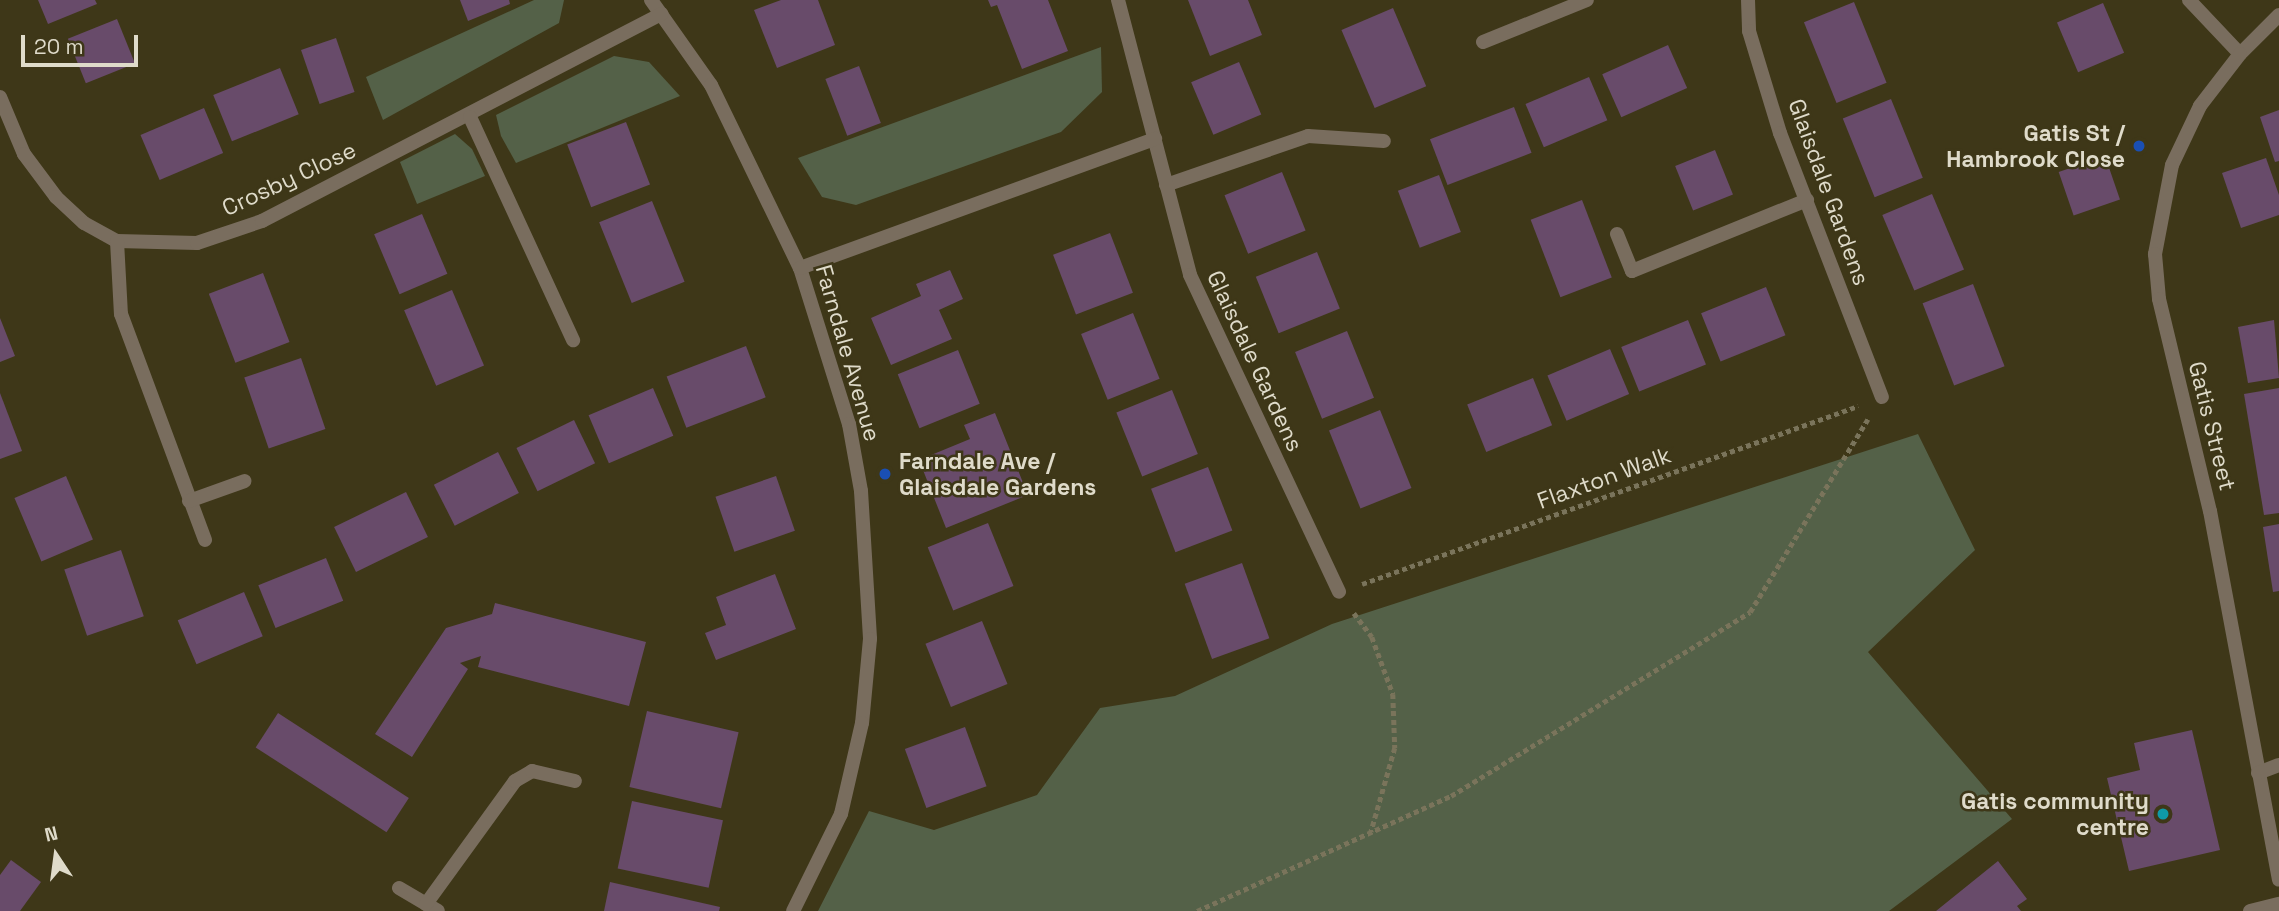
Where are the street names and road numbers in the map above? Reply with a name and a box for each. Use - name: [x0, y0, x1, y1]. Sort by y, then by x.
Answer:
- street label: Glaisdale Gardens: [1782, 95, 1876, 289]
- street label: Crosby Close: [218, 136, 360, 222]
- street label: Farndale Avenue: [810, 261, 886, 445]
- street label: Glaisdale Gardens: [1201, 266, 1309, 456]
- street label: Gatis Street: [2183, 359, 2241, 493]
- street label: Flaxton Walk: [1533, 441, 1675, 515]

